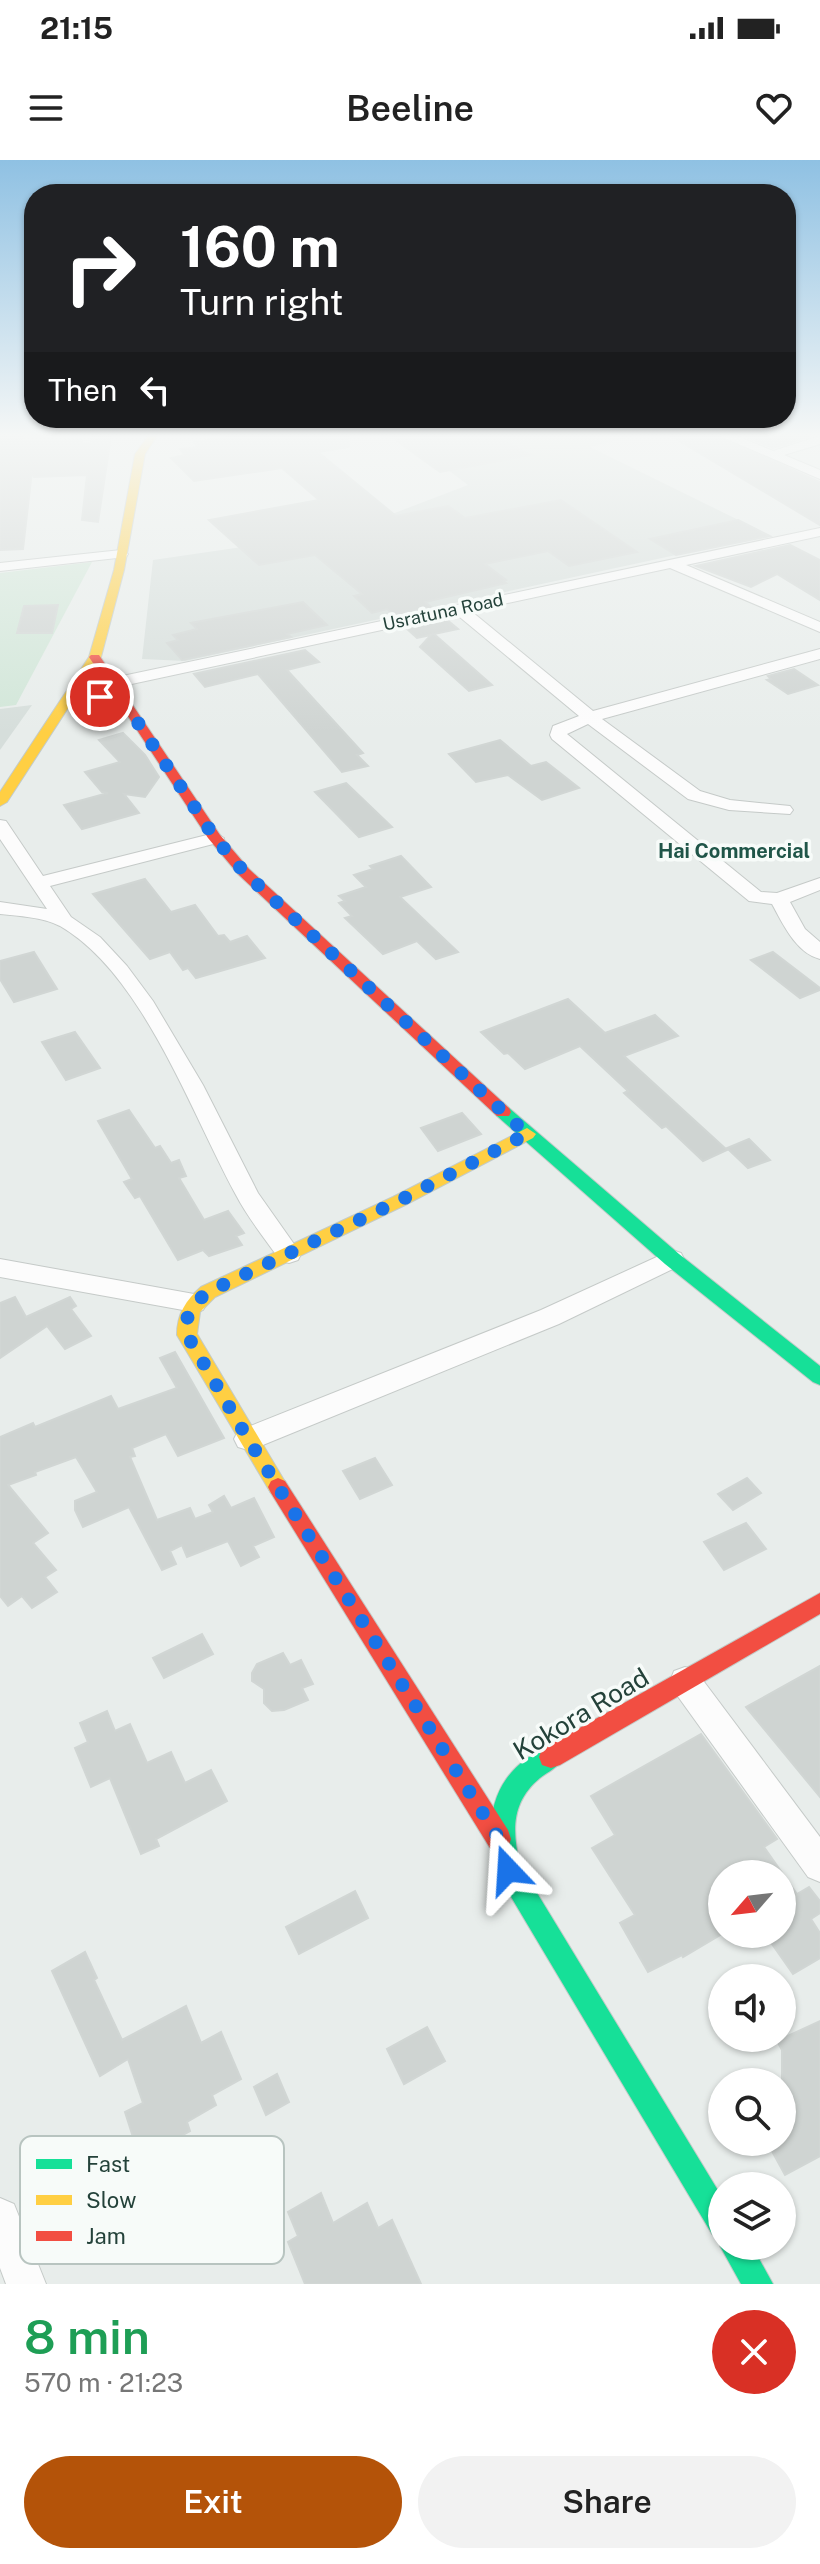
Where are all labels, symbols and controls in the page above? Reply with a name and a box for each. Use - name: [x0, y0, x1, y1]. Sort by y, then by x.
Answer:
- text: 21:15: [40, 10, 113, 46]
- icon: menu: [24, 86, 68, 130]
- icon: heart: [752, 86, 796, 130]
- text: Beeline: [346, 87, 474, 129]
- text: 160 m: [180, 214, 340, 280]
- icon: right: [48, 216, 152, 320]
- text: Turn right: [180, 281, 343, 323]
- icon: left: [133, 368, 177, 412]
- text: Then: [48, 372, 117, 408]
- street label: Usratuna Road: [381, 588, 505, 635]
- pin: [66, 663, 134, 731]
- icon: arrive: [78, 675, 122, 719]
- district label: Hai Commercial: [658, 839, 810, 863]
- street label: Kokora Road: [507, 1661, 654, 1766]
- position arrow: [466, 1828, 550, 1912]
- north arrow: [708, 1860, 796, 1948]
- map controls: [708, 1860, 796, 2260]
- button: sound: [708, 1964, 796, 2052]
- button: search: [708, 2068, 796, 2156]
- legend: [20, 2136, 284, 2264]
- text: Fast: [86, 2151, 130, 2177]
- button: layers: [708, 2172, 796, 2260]
- text: Slow: [86, 2187, 136, 2213]
- text: Jam: [86, 2223, 126, 2249]
- text: 8 min: [24, 2308, 150, 2365]
- button: close: [712, 2310, 796, 2394]
- text: 570 m · 21:23: [24, 2367, 183, 2398]
- button: Exit: [24, 2456, 402, 2548]
- button: Share: [418, 2456, 796, 2548]

